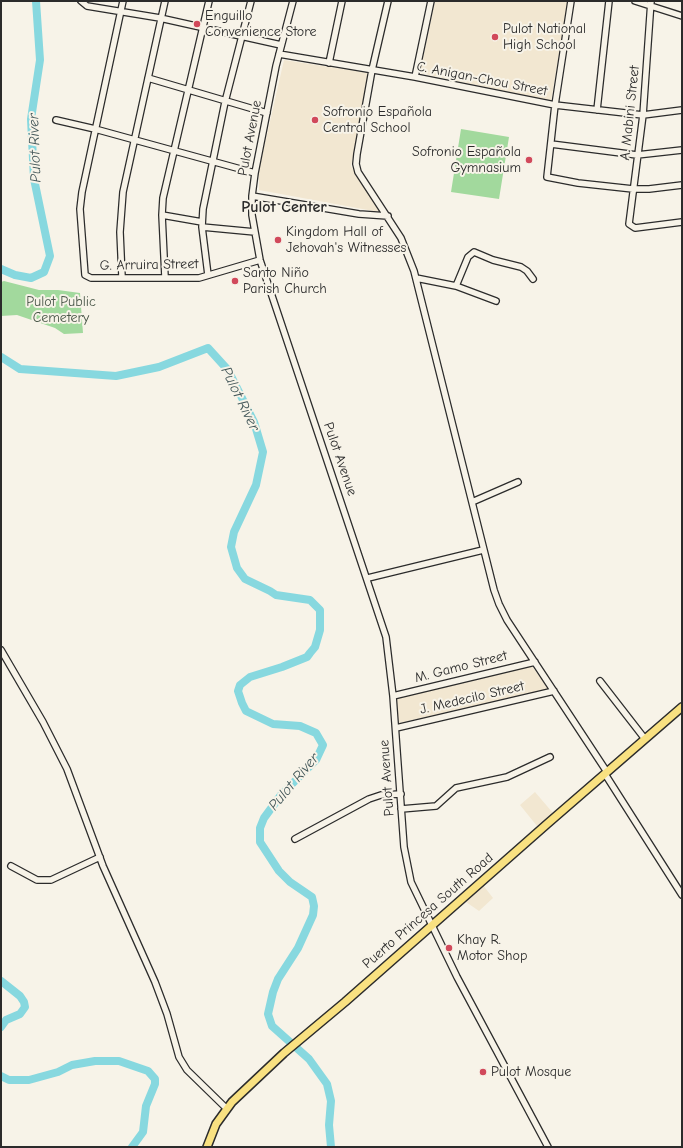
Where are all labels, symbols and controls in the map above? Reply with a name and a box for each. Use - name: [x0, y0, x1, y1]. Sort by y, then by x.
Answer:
- place label: Enguillo Convenience Store: [205, 8, 316, 40]
- marker: Enguillo Convenience Store: [192, 19, 202, 29]
- place label: Pulot National High School: [503, 21, 586, 54]
- marker: Pulot National High School: [490, 32, 500, 42]
- street label: C. Anigan-Chou Street: [415, 58, 549, 100]
- street label: A. Mabini Street: [617, 65, 643, 161]
- street label: Pulot Avenue: [234, 99, 266, 177]
- place label: Sofronio Española Central School: [323, 104, 432, 136]
- water label: Pulot River: [25, 113, 45, 183]
- marker: Sofronio Española Central School: [310, 115, 320, 125]
- place label: Sofronio Española Gymnasium: [412, 144, 521, 176]
- marker: Sofronio Española Gymnasium: [524, 155, 534, 165]
- district label: Pulot Center: [241, 197, 327, 217]
- place label: Kingdom Hall of Jehovah's Witnesses: [286, 224, 406, 256]
- marker: Kingdom Hall of Jehovah's Witnesses: [273, 235, 283, 245]
- street label: G. Arruira Street: [100, 256, 198, 274]
- place label: Santo Niño Parish Church: [243, 265, 327, 298]
- marker: Santo Niño Parish Church: [230, 276, 240, 286]
- park label: Pulot Public Cemetery: [26, 294, 96, 326]
- water label: Pulot River: [217, 364, 263, 434]
- street label: Pulot Avenue: [320, 420, 360, 498]
- street label: M. Gamo Street: [413, 647, 509, 687]
- street label: J. Medecilo Street: [418, 678, 526, 718]
- street label: Pulot Avenue: [376, 739, 398, 817]
- water label: Pulot River: [265, 750, 323, 814]
- street label: Puerto Princesa South Road: [359, 850, 497, 972]
- place label: Khay R. Motor Shop: [457, 932, 527, 964]
- marker: Khay R. Motor Shop: [444, 943, 454, 953]
- place label: Pulot Mosque: [491, 1064, 571, 1080]
- marker: Pulot Mosque: [478, 1067, 488, 1077]

